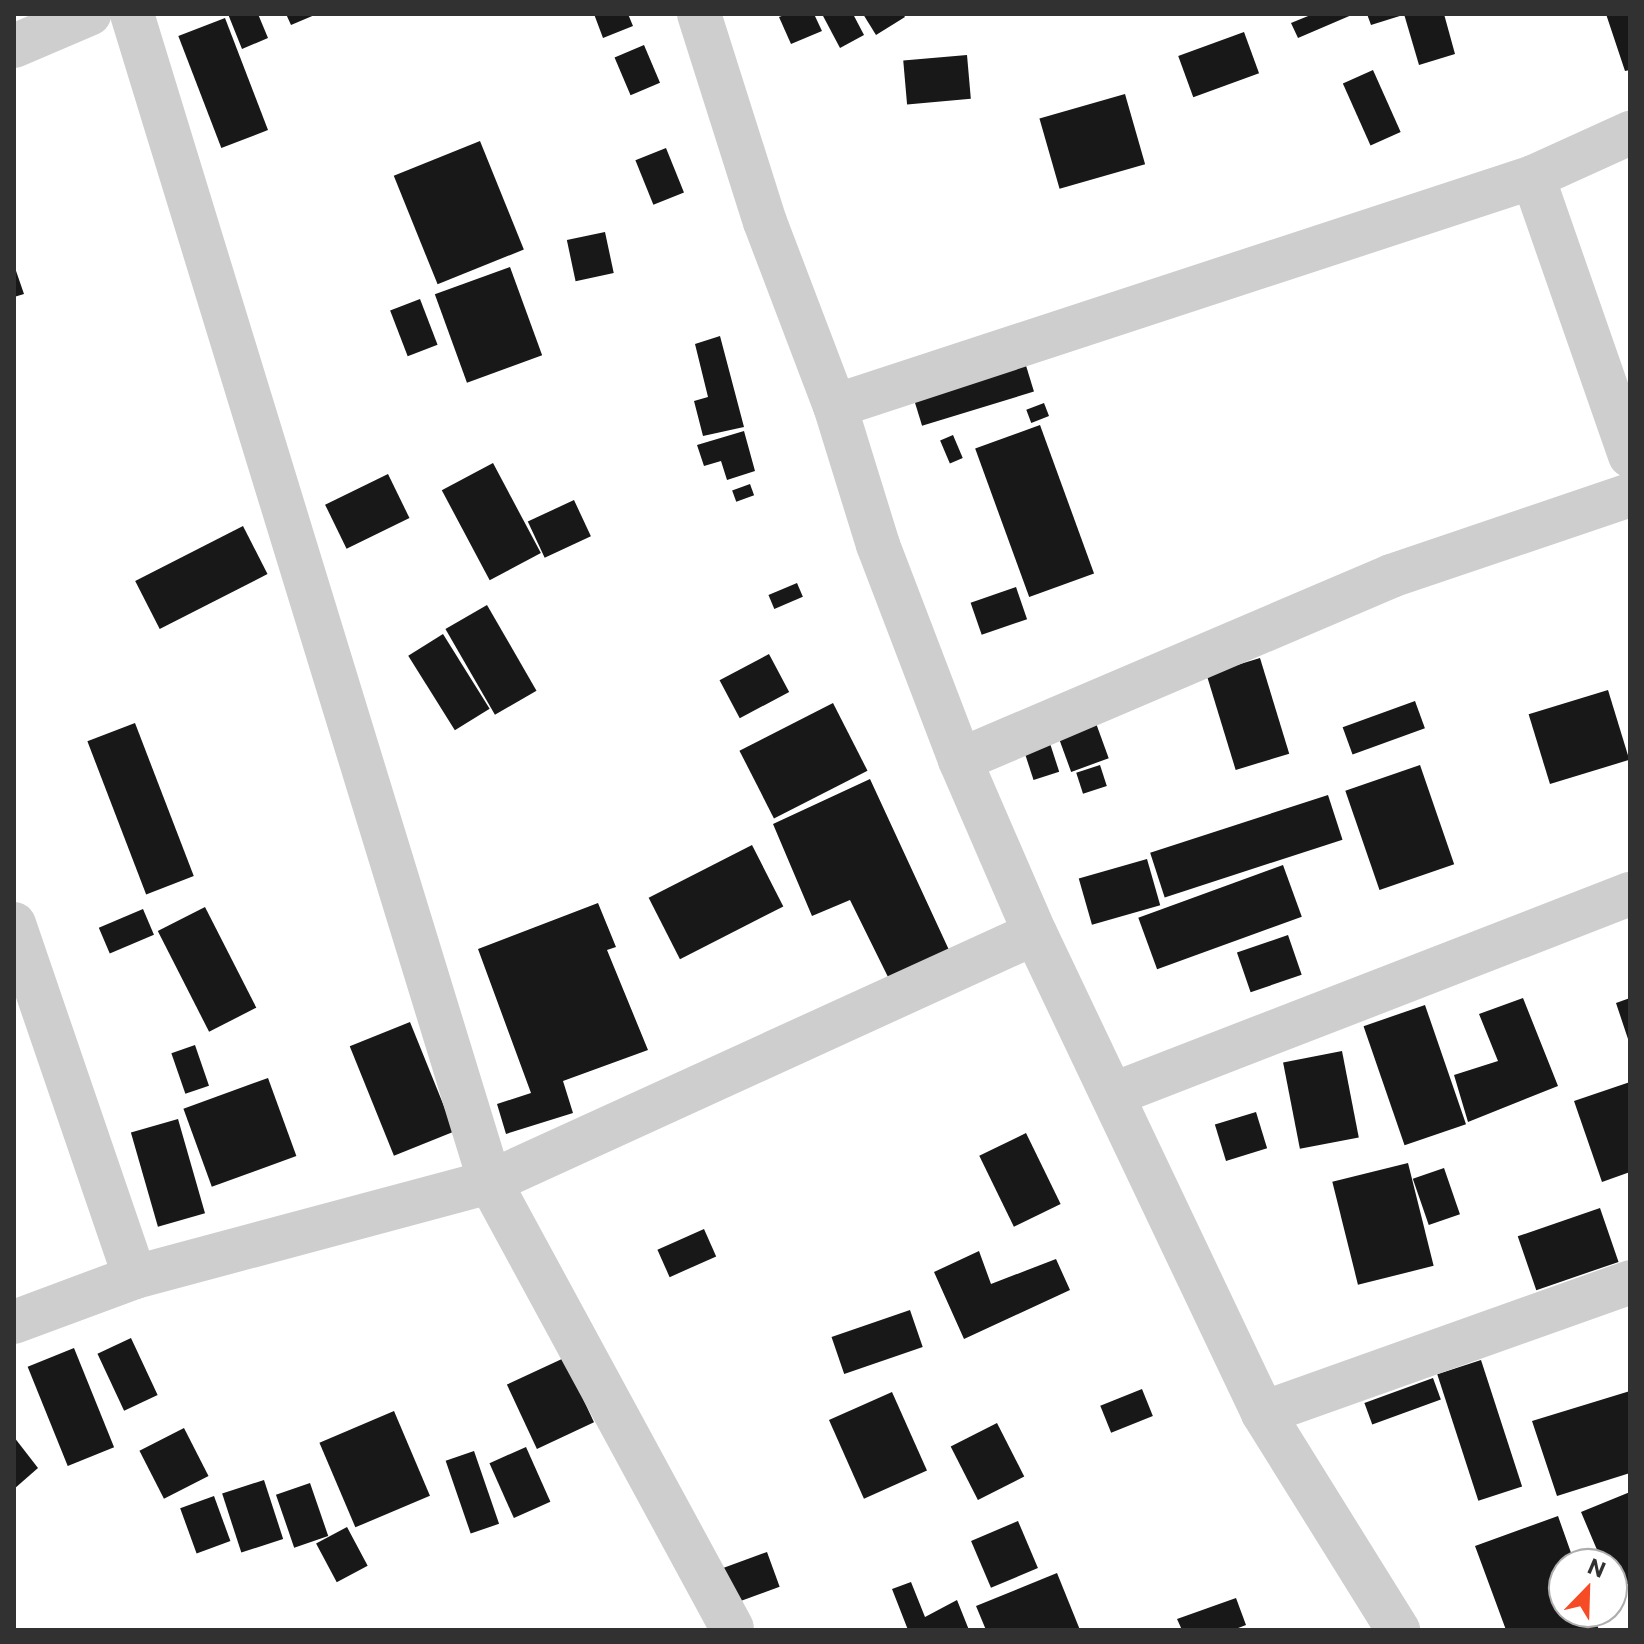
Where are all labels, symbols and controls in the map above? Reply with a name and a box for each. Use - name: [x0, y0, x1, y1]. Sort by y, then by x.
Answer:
- north arrow: [1548, 1548, 1628, 1628]
- text: N: [1584, 1552, 1610, 1583]

